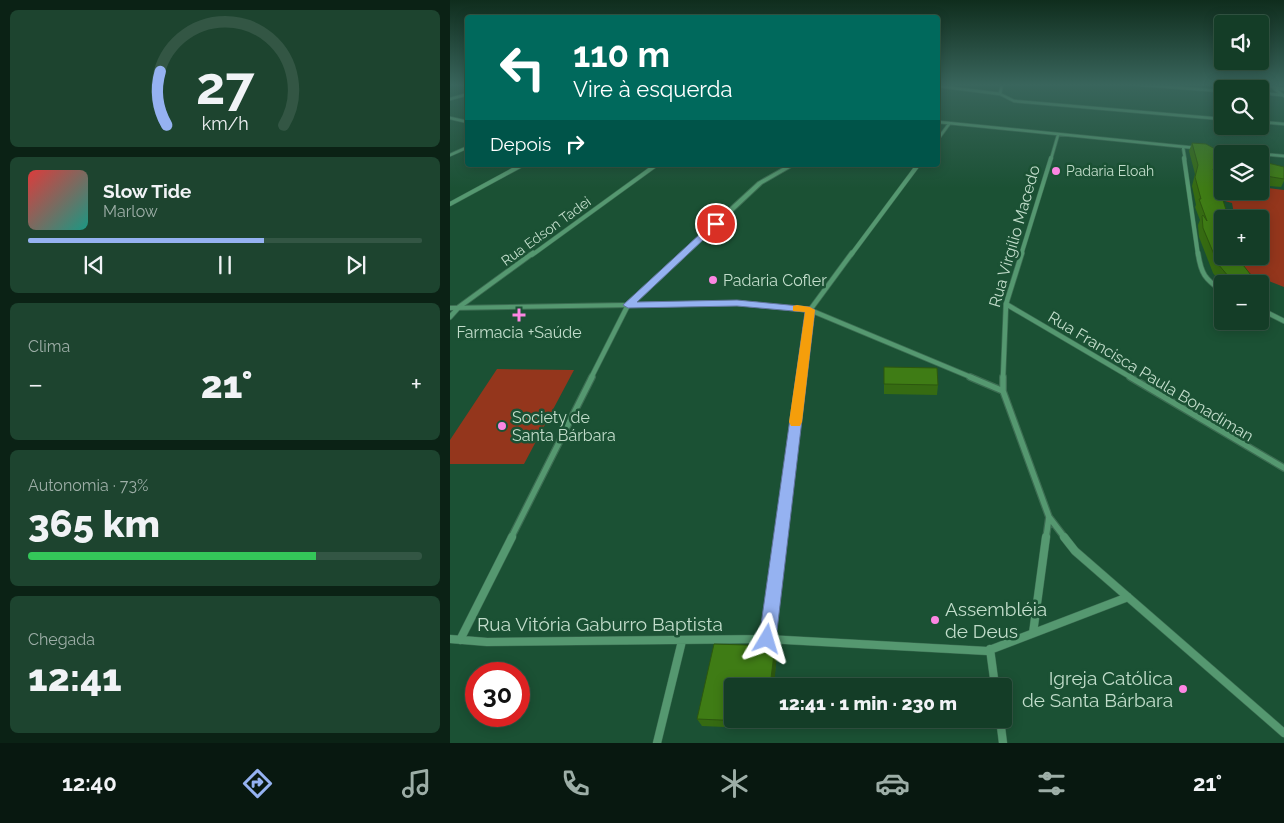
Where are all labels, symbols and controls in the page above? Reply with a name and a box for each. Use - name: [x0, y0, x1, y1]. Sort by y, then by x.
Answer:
- map controls: [1214, 15, 1269, 330]
- button: sound: [1214, 15, 1269, 70]
- text: 110 m: [573, 34, 670, 75]
- icon: left: [490, 35, 555, 100]
- text: 27: [196, 55, 255, 116]
- text: Vire à esquerda: [573, 76, 732, 102]
- button: search: [1214, 80, 1269, 135]
- text: km/h: [201, 113, 249, 134]
- icon: right: [561, 130, 589, 158]
- text: Depois: [490, 133, 551, 155]
- button: layers: [1214, 145, 1269, 200]
- street label: Rua Virgílio Macedo: [985, 163, 1044, 309]
- place label: Padaria Eloah: [1066, 163, 1154, 179]
- marker: Padaria Eloah: [1050, 165, 1062, 177]
- text: Slow Tide: [103, 180, 192, 202]
- street label: Rua Edson Tadei: [498, 193, 594, 269]
- text: Marlow: [103, 202, 158, 221]
- pin: [695, 203, 737, 245]
- icon: arrive: [702, 210, 730, 238]
- button: +: [1214, 210, 1269, 265]
- icon: previous: [80, 251, 108, 279]
- icon: pause: [211, 251, 239, 279]
- icon: next: [342, 251, 370, 279]
- place label: Padaria Cofler: [723, 271, 827, 290]
- marker: Padaria Cofler: [707, 274, 719, 286]
- button: −: [1214, 275, 1269, 330]
- street label: Rua Francisca Paula Bonadiman: [1045, 307, 1257, 445]
- marker: Farmacia +Saúde: [513, 309, 525, 321]
- place label: Farmacia +Saúde: [456, 323, 582, 342]
- text: Clima: [28, 337, 70, 356]
- text: 21°: [201, 362, 253, 407]
- text: −: [28, 368, 43, 401]
- text: +: [410, 368, 422, 401]
- place label: Society de Santa Bárbara: [512, 408, 616, 445]
- marker: Society de Santa Bárbara: [496, 420, 508, 432]
- text: Autonomia · 73%: [28, 476, 148, 495]
- text: 365 km: [28, 501, 160, 546]
- place label: Assembléia de Deus: [945, 598, 1047, 642]
- position arrow: [740, 612, 792, 664]
- street label: Rua Vitória Gaburro Baptista: [477, 613, 723, 635]
- marker: Assembléia de Deus: [929, 614, 941, 626]
- text: Chegada: [28, 630, 95, 649]
- text: 12:41: [28, 655, 122, 700]
- speed limit sign: 30: [465, 662, 530, 727]
- place label: Igreja Católica de Santa Bárbara: [1022, 667, 1173, 711]
- marker: Igreja Católica de Santa Bárbara: [1177, 683, 1189, 695]
- text: 12:41 · 1 min · 230 m: [779, 692, 957, 714]
- icon: directions: [240, 766, 275, 801]
- icon: music: [399, 766, 434, 801]
- icon: phone: [558, 766, 593, 801]
- icon: climate: [717, 766, 752, 801]
- icon: car: [875, 766, 910, 801]
- icon: filters: [1034, 766, 1069, 801]
- text: 12:40: [62, 770, 117, 796]
- text: 21°: [1193, 770, 1222, 796]

